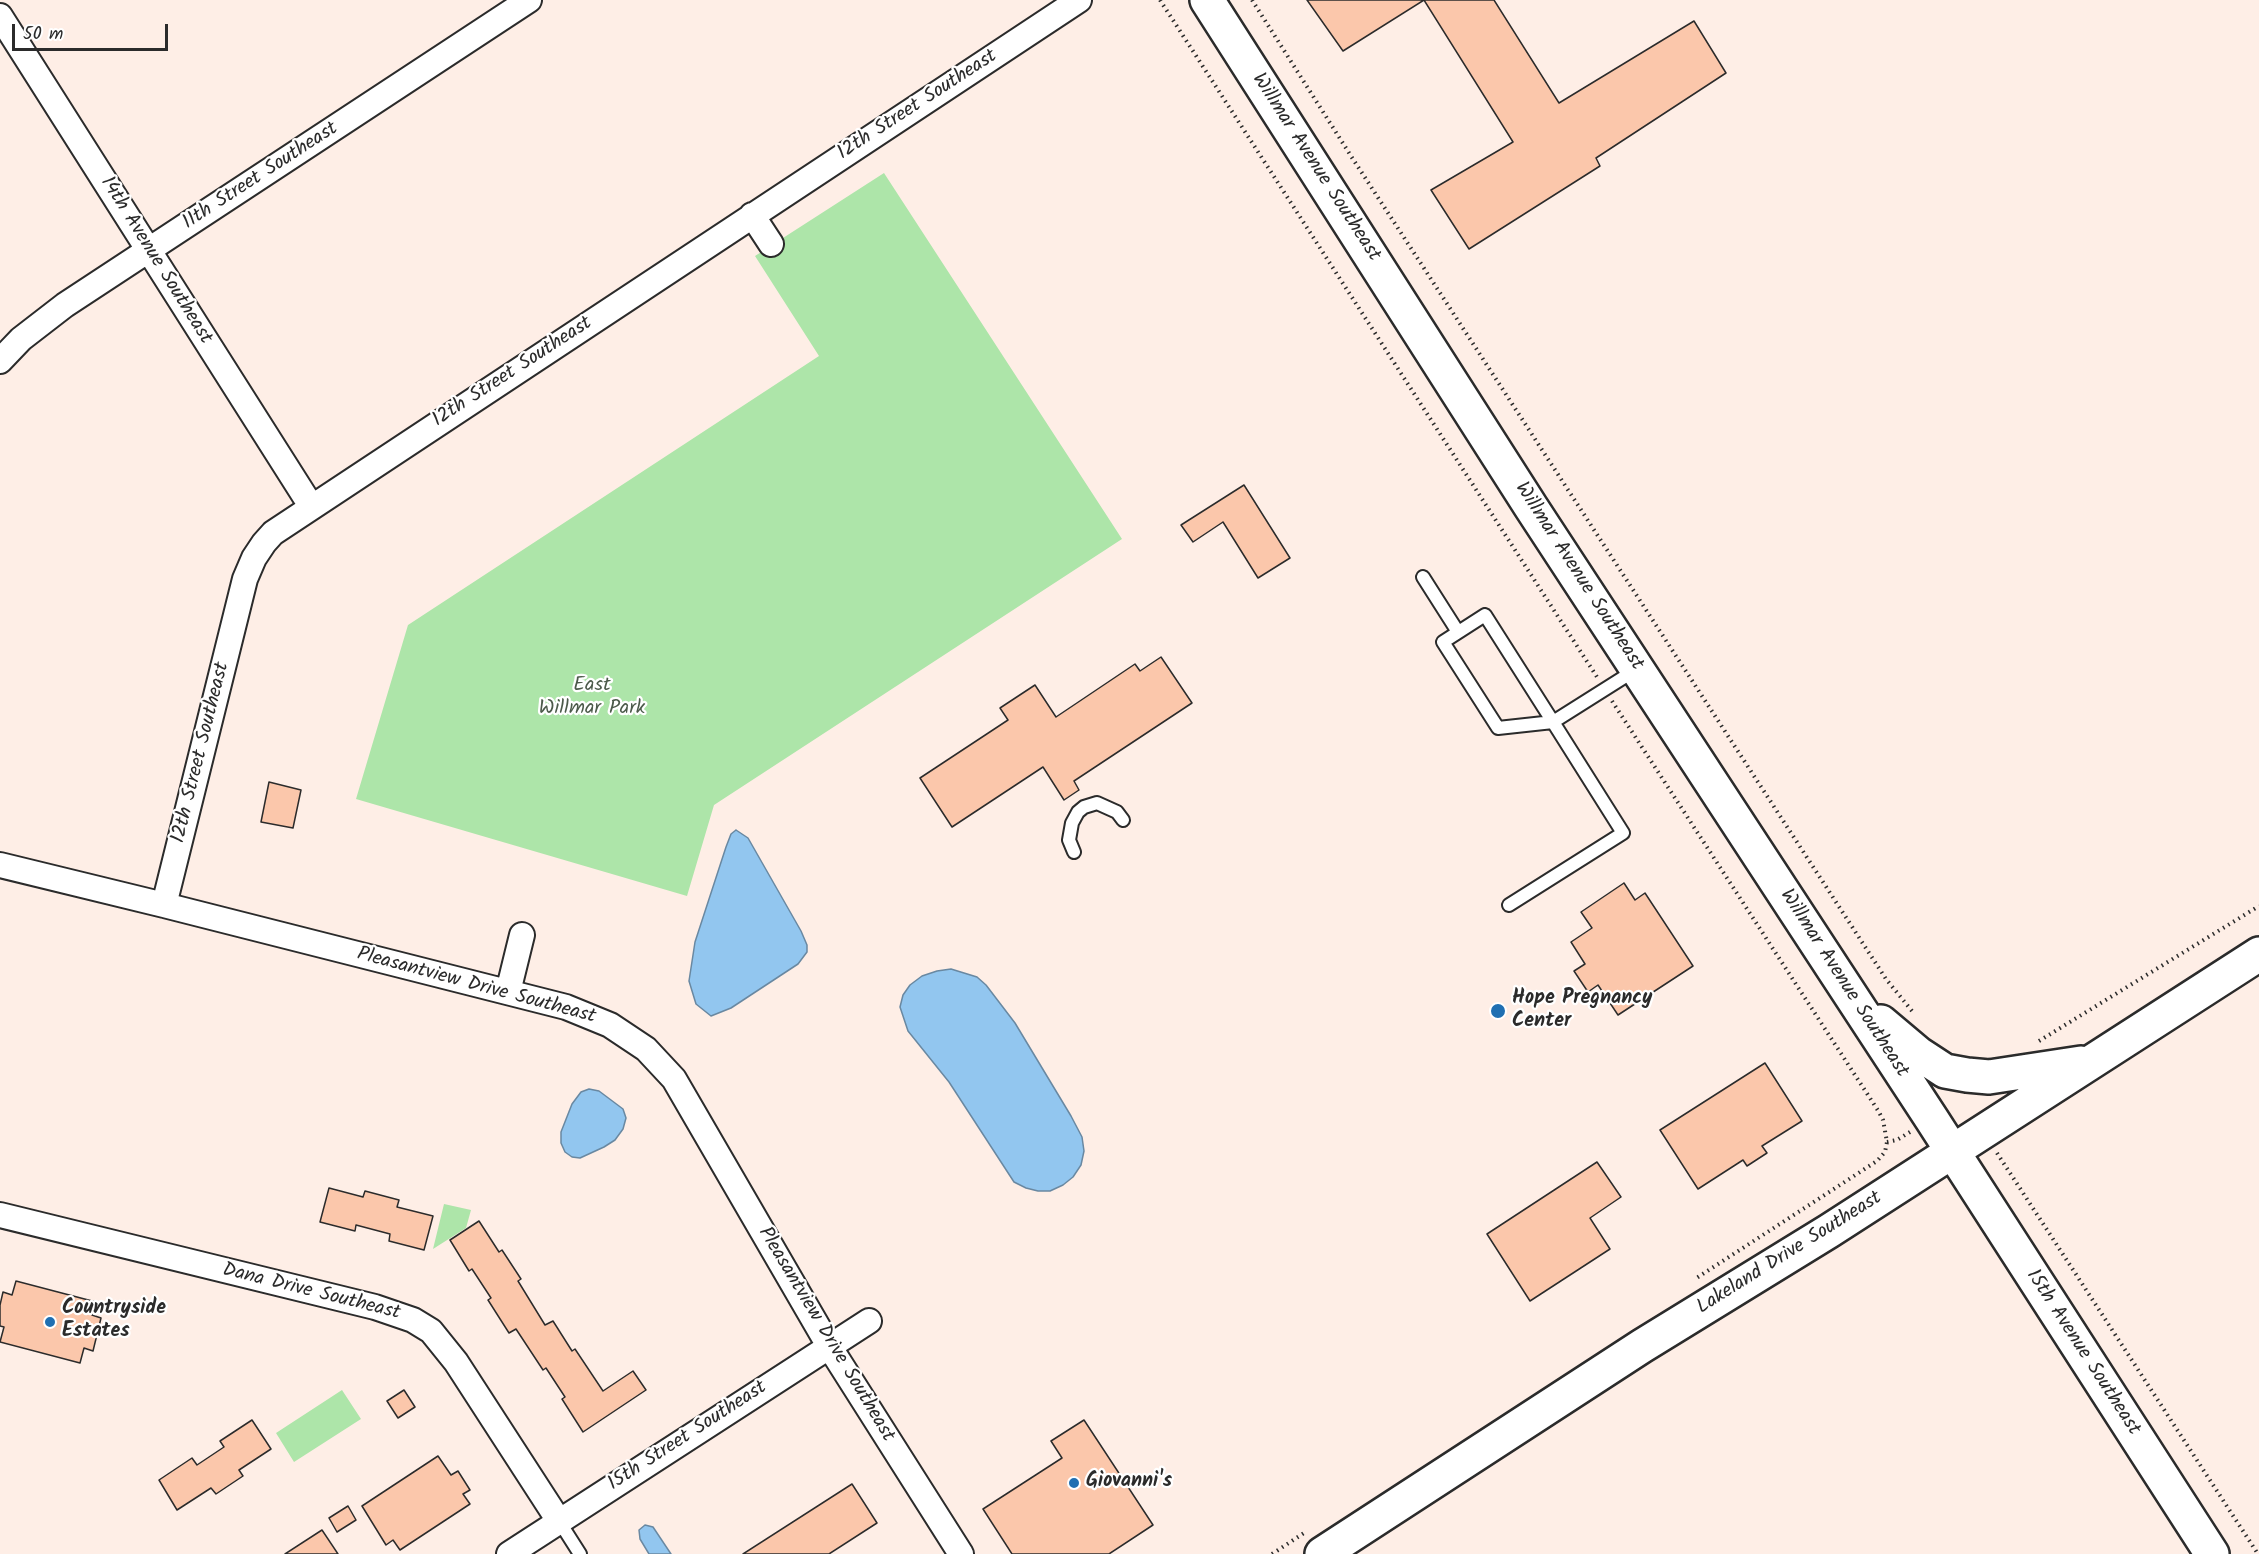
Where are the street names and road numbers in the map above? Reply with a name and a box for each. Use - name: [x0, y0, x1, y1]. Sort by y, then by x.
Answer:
- street label: 12th Street Southeast: [834, 45, 1002, 167]
- street label: Willmar Avenue Southeast: [1245, 69, 1385, 267]
- street label: 11th Street Southeast: [179, 118, 343, 236]
- street label: 14th Avenue Southeast: [94, 173, 216, 349]
- street label: 12th Street Southeast: [429, 312, 597, 434]
- street label: Willmar Avenue Southeast: [1508, 478, 1648, 676]
- street label: 12th Street Southeast: [168, 660, 236, 846]
- street label: Willmar Avenue Southeast: [1773, 885, 1913, 1083]
- street label: Pleasantview Drive Southeast: [354, 944, 598, 1030]
- street label: Lakeland Drive Southeast: [1693, 1187, 1887, 1321]
- street label: Pleasantview Drive Southeast: [751, 1223, 899, 1447]
- street label: Dana Drive Southeast: [220, 1259, 402, 1327]
- street label: 15th Avenue Southeast: [2019, 1266, 2145, 1440]
- street label: 15th Street Southeast: [604, 1377, 772, 1497]

